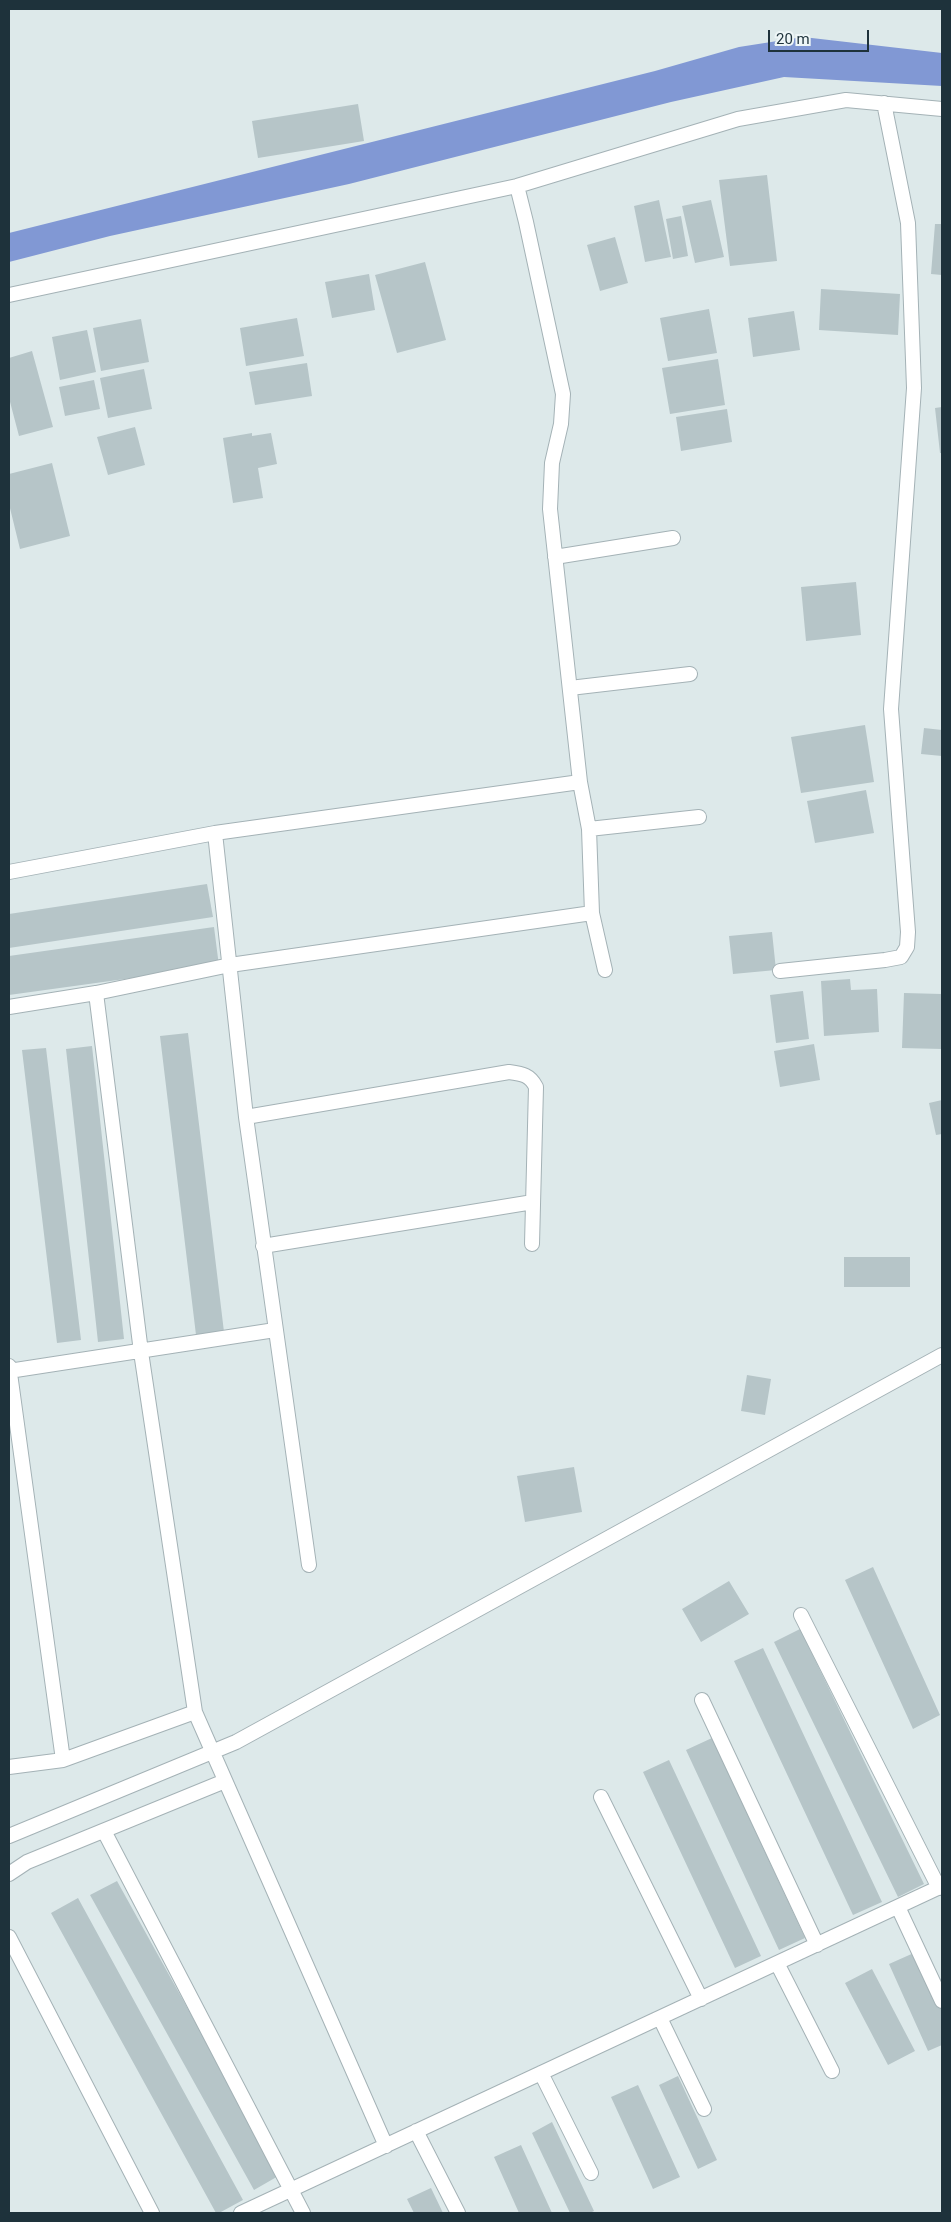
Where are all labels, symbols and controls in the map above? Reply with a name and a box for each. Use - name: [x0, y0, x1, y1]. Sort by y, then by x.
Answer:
- scale bar: [771, 20, 872, 52]
- text: 20 m: [776, 30, 810, 48]

